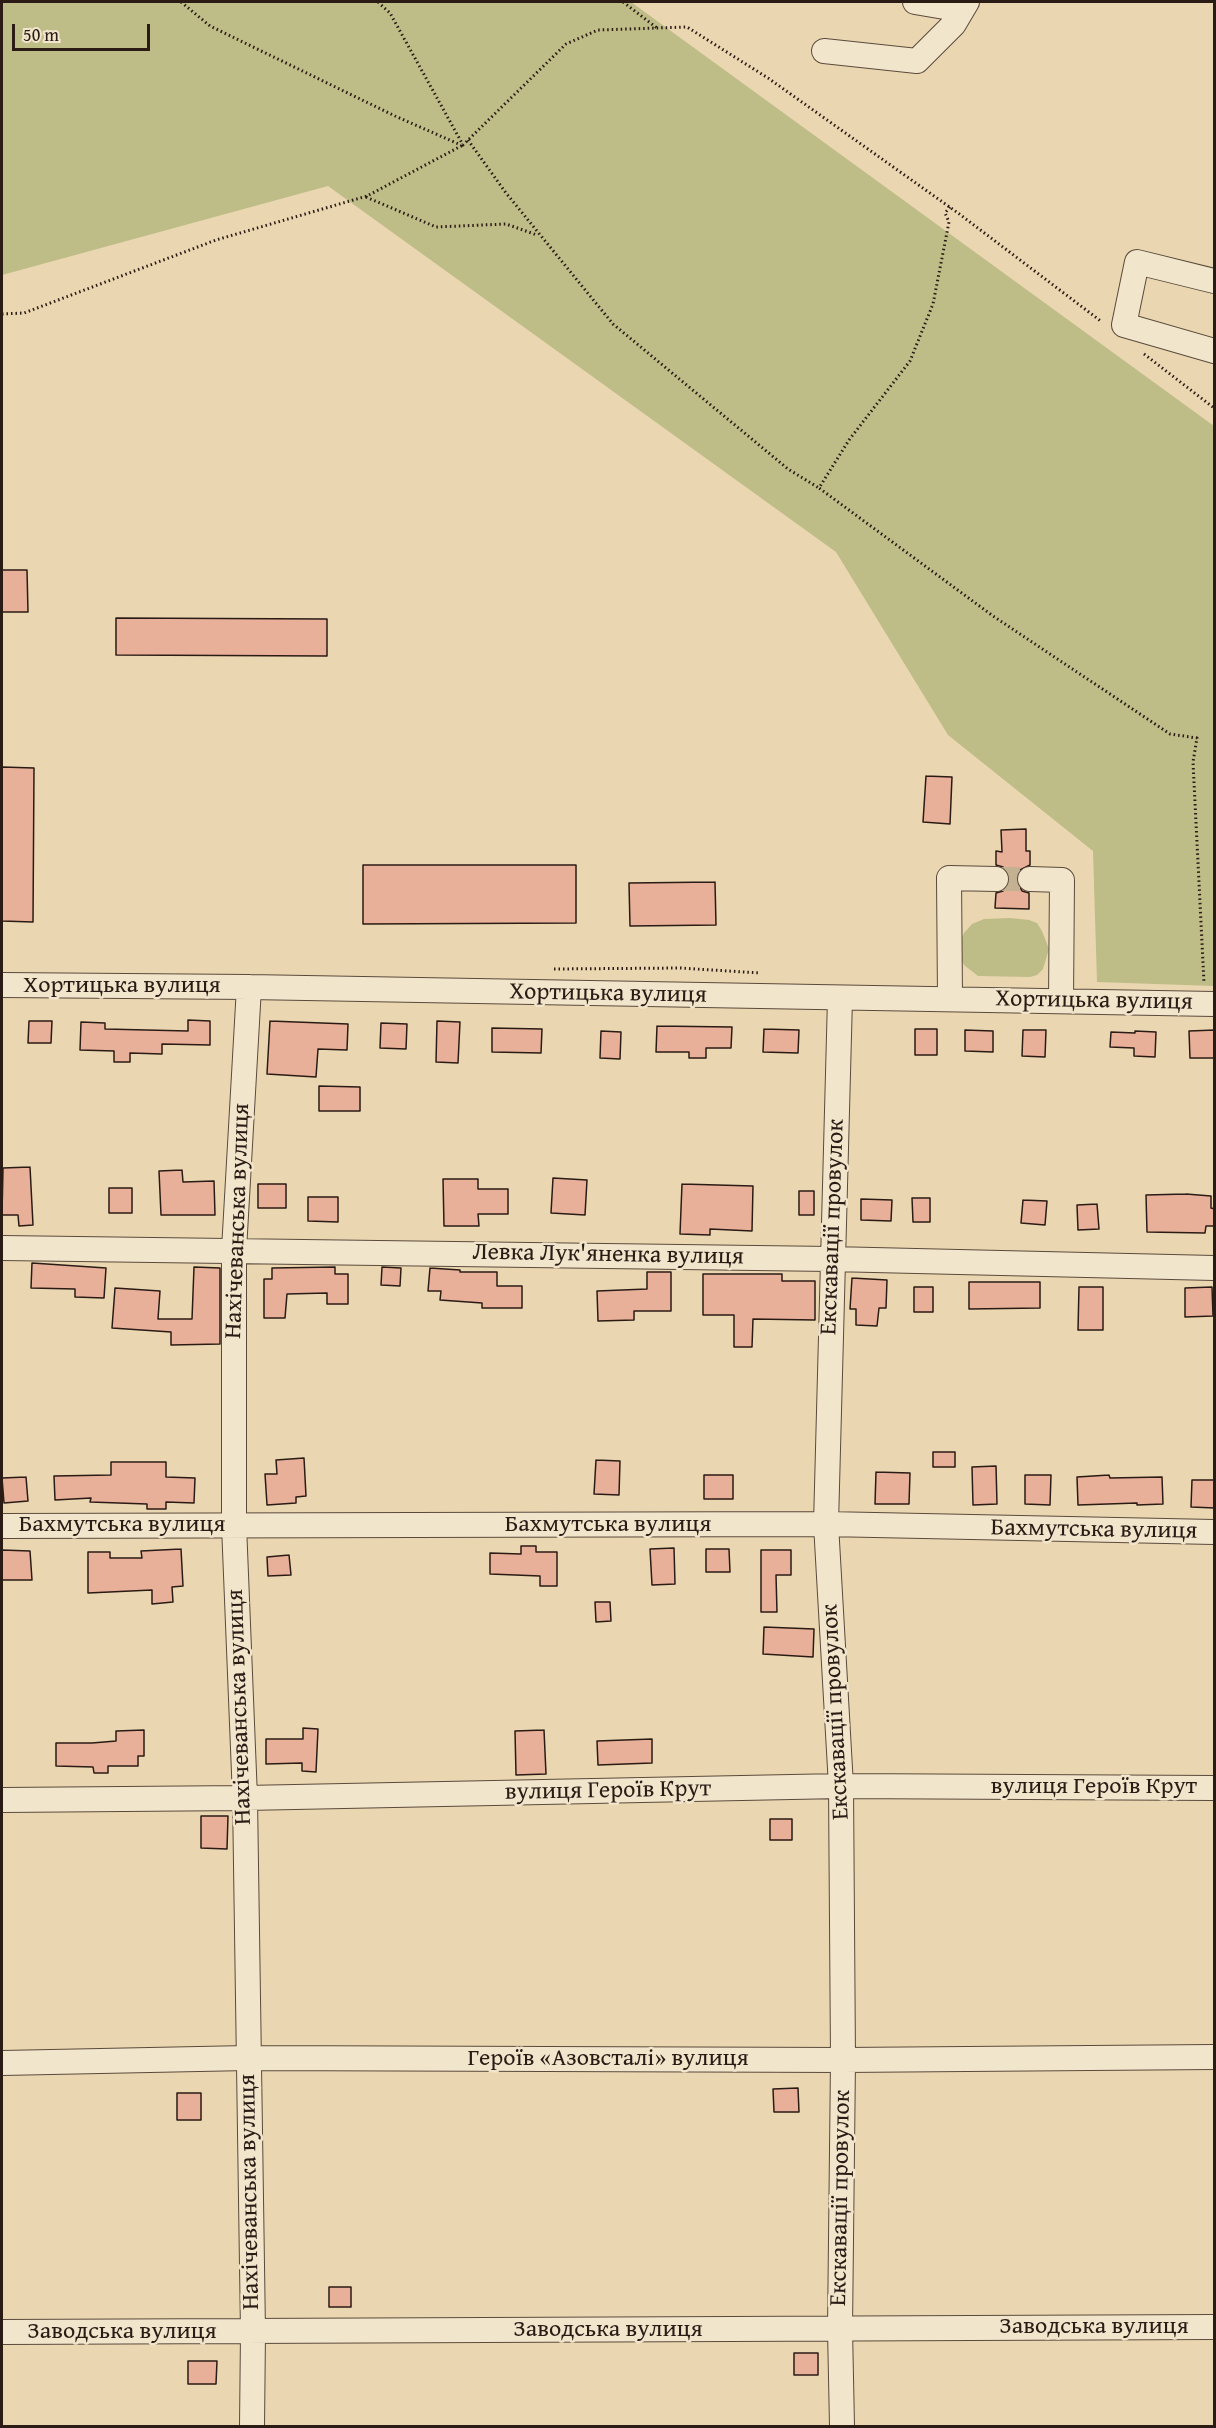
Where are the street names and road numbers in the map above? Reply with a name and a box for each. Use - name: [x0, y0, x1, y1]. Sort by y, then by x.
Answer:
- street label: Хортицька вулиця: [23, 972, 221, 1000]
- street label: Хортицька вулиця: [509, 978, 707, 1010]
- street label: Хортицька вулиця: [995, 985, 1193, 1017]
- street label: Нахічеванська вулиця: [219, 1103, 257, 1339]
- street label: Екскавації провулок: [815, 1119, 851, 1335]
- street label: Левка Лук'яненка вулиця: [472, 1238, 744, 1272]
- street label: Бахмутська вулиця: [19, 1511, 225, 1539]
- street label: Бахмутська вулиця: [505, 1511, 711, 1539]
- street label: Бахмутська вулиця: [990, 1514, 1198, 1546]
- street label: Нахічеванська вулиця: [221, 1589, 259, 1825]
- street label: Екскавації провулок: [816, 1603, 856, 1821]
- street label: вулиця Героїв Крут: [991, 1773, 1197, 1801]
- street label: вулиця Героїв Крут: [505, 1775, 711, 1807]
- street label: Героїв «Азовсталі» вулиця: [467, 2045, 749, 2073]
- street label: Нахічеванська вулиця: [234, 2074, 266, 2310]
- street label: Екскавації провулок: [825, 2090, 857, 2306]
- street label: Заводська вулиця: [999, 2313, 1189, 2341]
- street label: Заводська вулиця: [513, 2316, 703, 2344]
- street label: Заводська вулиця: [27, 2318, 217, 2346]

